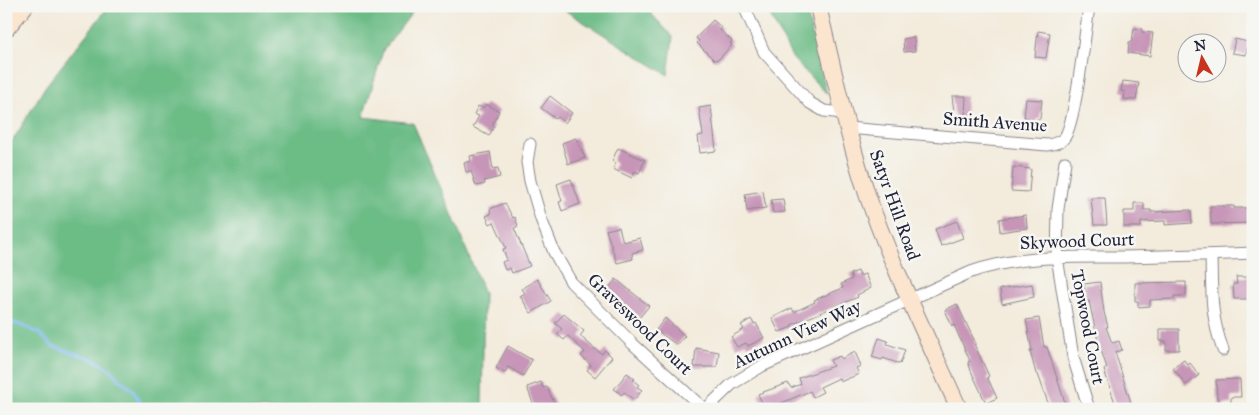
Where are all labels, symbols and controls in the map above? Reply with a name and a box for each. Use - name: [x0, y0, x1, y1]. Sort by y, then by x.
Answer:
- north arrow: [1176, 32, 1226, 82]
- text: N: [1193, 36, 1207, 55]
- street label: Smith Avenue: [942, 107, 1048, 137]
- street label: Satyr Hill Road: [865, 147, 925, 263]
- street label: Skywood Court: [1019, 228, 1135, 254]
- street label: Graveswood Court: [583, 268, 697, 380]
- street label: Topwood Court: [1066, 268, 1110, 387]
- street label: Autumn View Way: [729, 294, 865, 374]

